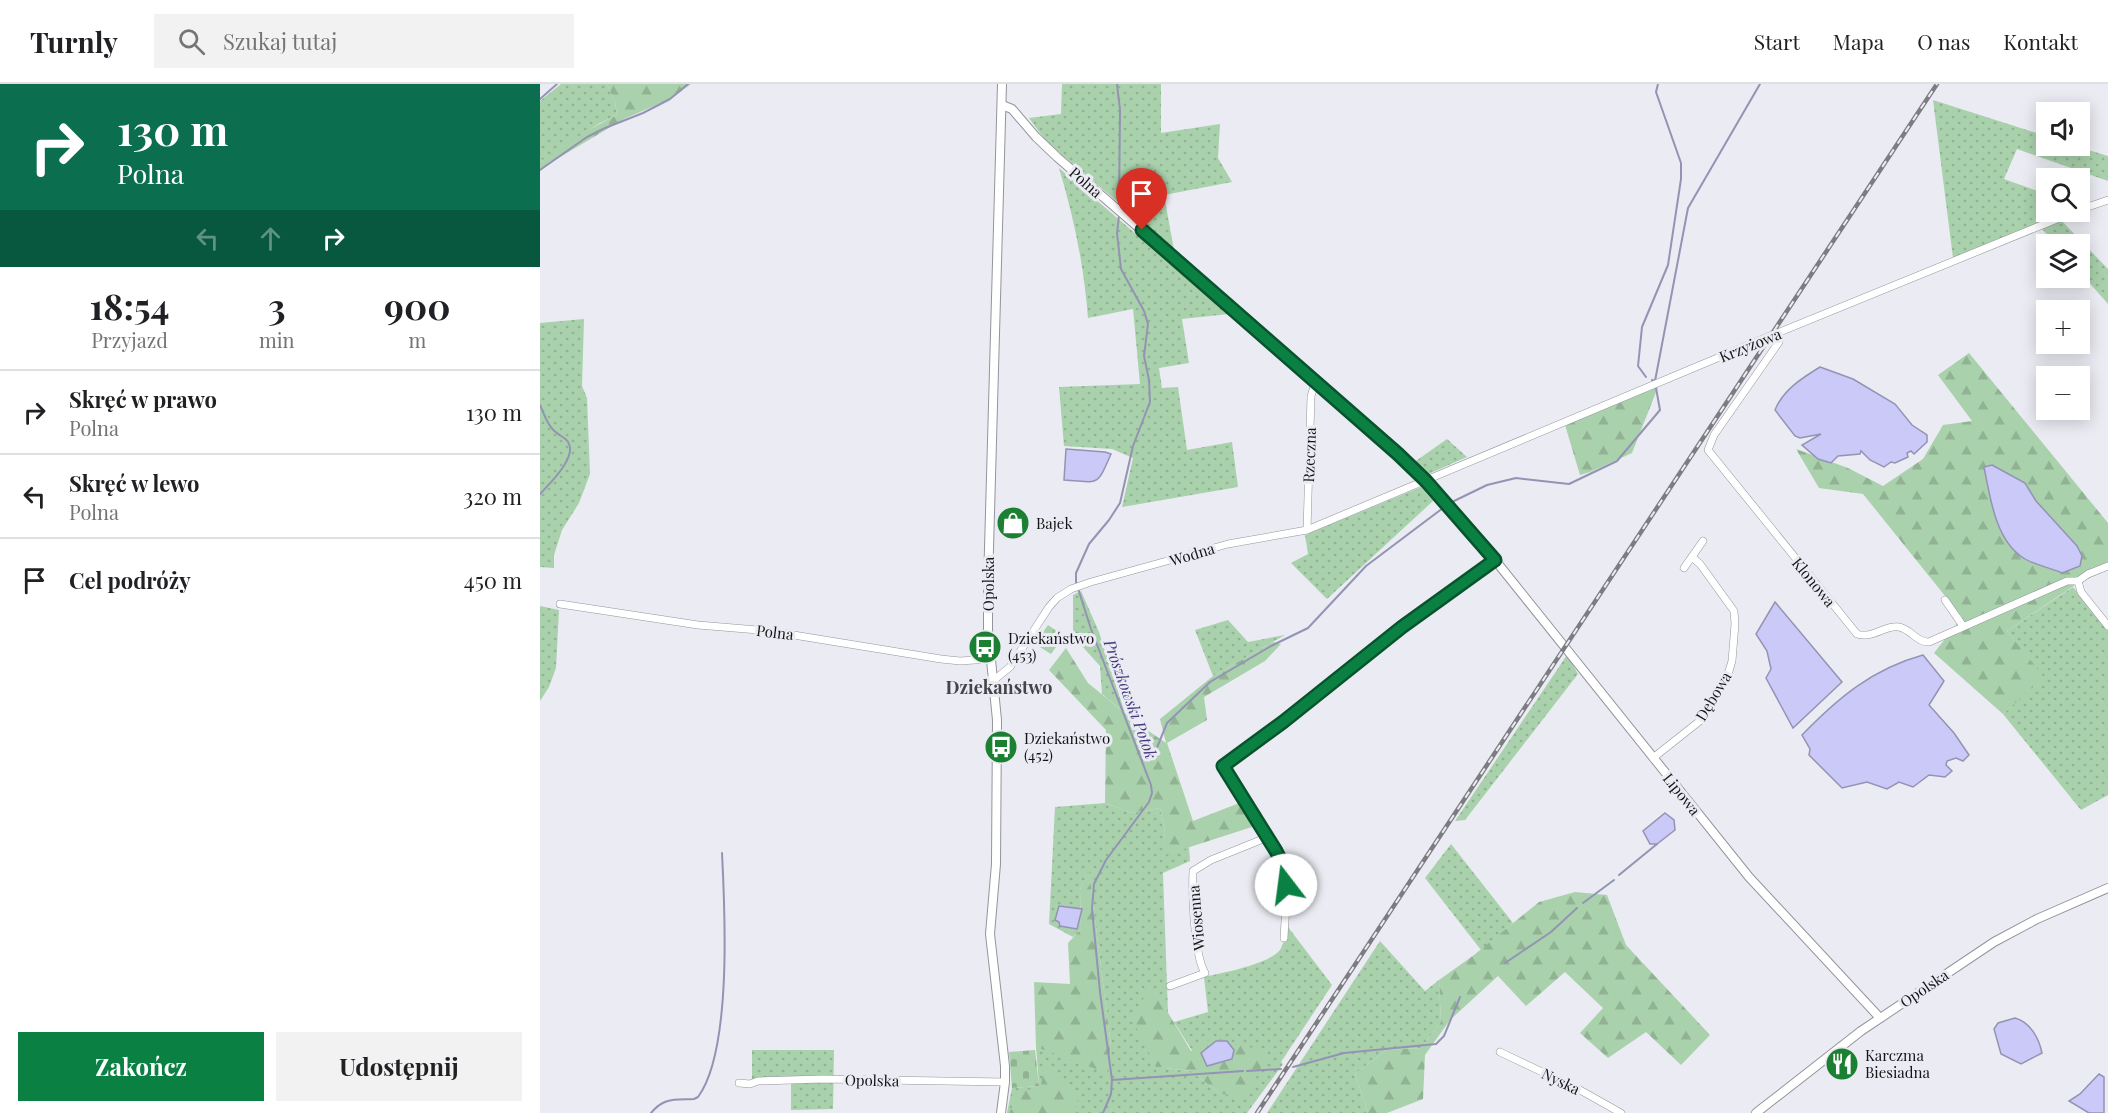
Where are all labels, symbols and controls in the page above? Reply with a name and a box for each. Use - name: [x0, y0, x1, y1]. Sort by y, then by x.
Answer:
- search box: [154, 14, 574, 68]
- text: Turnly: [30, 23, 118, 60]
- icon: search: [175, 25, 208, 58]
- text: Szukaj tutaj: [223, 26, 337, 56]
- text: Start: [1754, 27, 1800, 55]
- text: Mapa: [1833, 27, 1884, 55]
- text: O nas: [1917, 27, 1970, 55]
- text: Kontakt: [2003, 27, 2078, 55]
- text: 130 m: [117, 101, 228, 157]
- map controls: [2036, 102, 2090, 420]
- button: sound: [2036, 102, 2090, 156]
- icon: right: [18, 108, 96, 186]
- text: Polna: [117, 155, 184, 191]
- street label: Polna: [1065, 162, 1107, 202]
- pin: [1116, 168, 1167, 230]
- button: search: [2036, 168, 2090, 222]
- icon: arrive: [1125, 177, 1158, 210]
- icon: left: [191, 222, 224, 255]
- icon: ahead: [254, 222, 287, 255]
- icon: right: [317, 222, 350, 255]
- button: layers: [2036, 234, 2090, 288]
- text: 18:54: [90, 281, 169, 329]
- text: 3: [268, 281, 286, 329]
- text: 900: [384, 281, 450, 329]
- button: +: [2036, 300, 2090, 354]
- street label: Krzyżowa: [1716, 323, 1785, 367]
- text: Przyjazd: [91, 326, 168, 353]
- text: min: [259, 326, 295, 353]
- text: m: [408, 326, 426, 353]
- button: −: [2036, 366, 2090, 420]
- text: Skręć w prawo: [69, 384, 217, 414]
- icon: right: [18, 396, 51, 429]
- text: 130 m: [466, 397, 522, 427]
- text: Polna: [69, 414, 119, 441]
- street label: Rzeczna: [1298, 426, 1320, 483]
- text: Skręć w lewo: [69, 468, 200, 498]
- icon: left: [18, 480, 51, 513]
- text: 320 m: [463, 481, 522, 511]
- text: Polna: [69, 498, 119, 525]
- shop icon: Bajek: [995, 505, 1031, 541]
- place label: Bajek: [1036, 513, 1073, 533]
- street label: Wodna: [1166, 538, 1217, 571]
- street label: Klonowa: [1788, 553, 1840, 611]
- street label: Opolska: [978, 556, 998, 611]
- icon: arrive: [18, 564, 51, 597]
- text: Cel podróży: [69, 565, 191, 595]
- text: 450 m: [464, 565, 522, 595]
- street label: Polna: [755, 620, 795, 644]
- place label: Dziekaństwo (453): [1008, 628, 1094, 665]
- bus stop icon: Dziekaństwo (453): [967, 629, 1003, 665]
- water label: Prószkowski Potok: [1099, 635, 1162, 762]
- street label: Dębowa: [1691, 667, 1736, 724]
- district label: Dziekaństwo: [946, 675, 1052, 699]
- place label: Dziekaństwo (452): [1024, 728, 1110, 765]
- bus stop icon: Dziekaństwo (452): [983, 729, 1019, 765]
- street label: Lipowa: [1659, 769, 1706, 820]
- position arrow: [1254, 853, 1318, 917]
- street label: Wiosenna: [1183, 884, 1209, 953]
- street label: Opolska: [1896, 964, 1953, 1012]
- button: Zakończ: [18, 1032, 264, 1101]
- button: Udostępnij: [276, 1032, 522, 1101]
- place label: Karczma Biesiadna: [1865, 1045, 1930, 1082]
- restaurant icon: Karczma Biesiadna: [1824, 1046, 1860, 1082]
- street label: Nyska: [1539, 1063, 1584, 1099]
- street label: Opolska: [845, 1070, 900, 1090]

